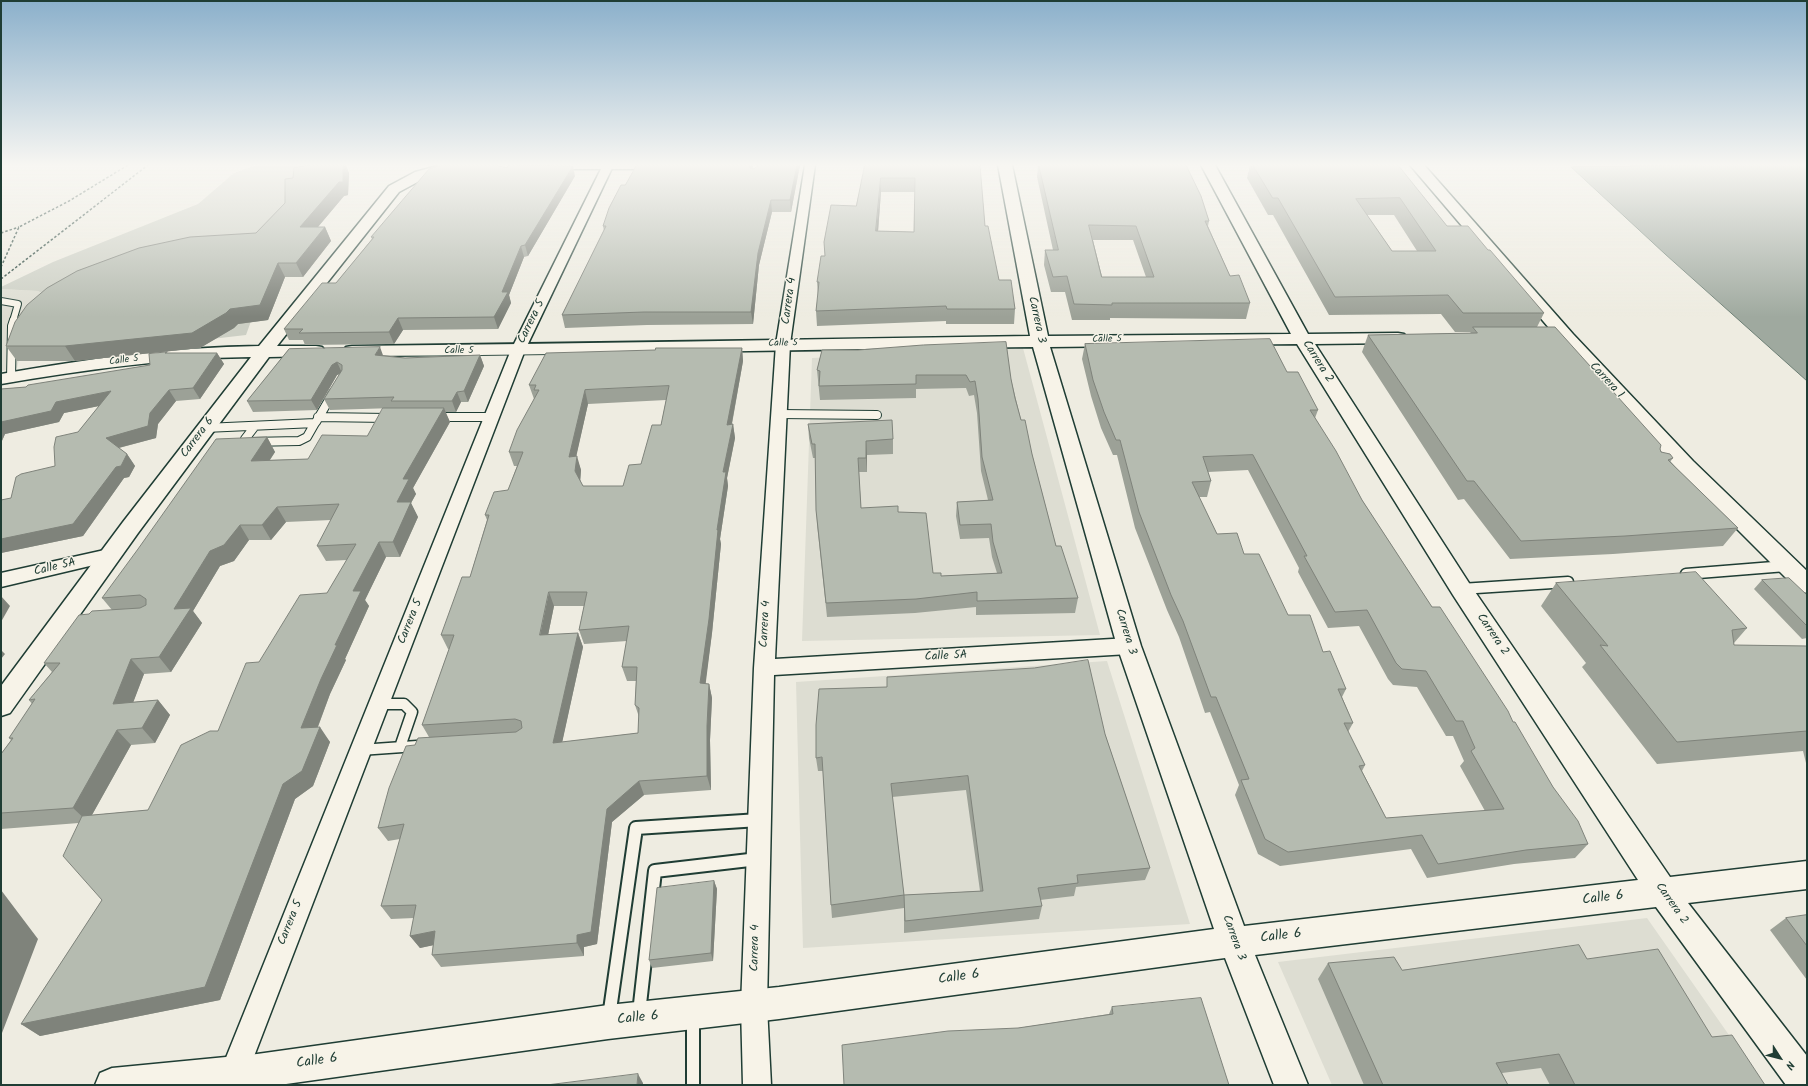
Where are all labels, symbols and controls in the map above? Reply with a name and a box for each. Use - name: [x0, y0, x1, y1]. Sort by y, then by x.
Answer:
- street label: Carrera 4: [780, 277, 800, 325]
- street label: Carrera 3: [1024, 295, 1048, 345]
- street label: Carrera 5: [515, 298, 549, 346]
- street label: Calle 5: [1092, 334, 1122, 346]
- street label: Calle 5: [768, 338, 798, 350]
- street label: Carrera 2: [1298, 338, 1336, 386]
- street label: Calle 5: [444, 345, 474, 357]
- street label: Calle 5: [109, 353, 139, 369]
- street label: Carrera 1: [1586, 360, 1626, 402]
- street label: Carrera 6: [178, 415, 218, 461]
- street label: Calle 5A: [33, 556, 77, 580]
- street label: Carrera 5: [396, 598, 426, 646]
- street label: Carrera 4: [758, 600, 774, 648]
- street label: Carrera 3: [1111, 607, 1139, 657]
- street label: Carrera 2: [1473, 611, 1511, 659]
- street label: Calle 5A: [924, 649, 968, 665]
- street label: Carrera 2: [1651, 880, 1691, 928]
- street label: Calle 6: [1581, 888, 1625, 910]
- street label: Carrera 5: [276, 899, 306, 947]
- street label: Carrera 3: [1218, 913, 1248, 963]
- street label: Carrera 4: [748, 924, 764, 972]
- street label: Calle 6: [1259, 926, 1303, 948]
- street label: Calle 6: [937, 967, 981, 989]
- street label: Calle 6: [616, 1008, 660, 1030]
- north arrow: [1760, 1038, 1800, 1078]
- street label: Calle 6: [295, 1051, 339, 1073]
- text: N: [1780, 1057, 1799, 1073]

